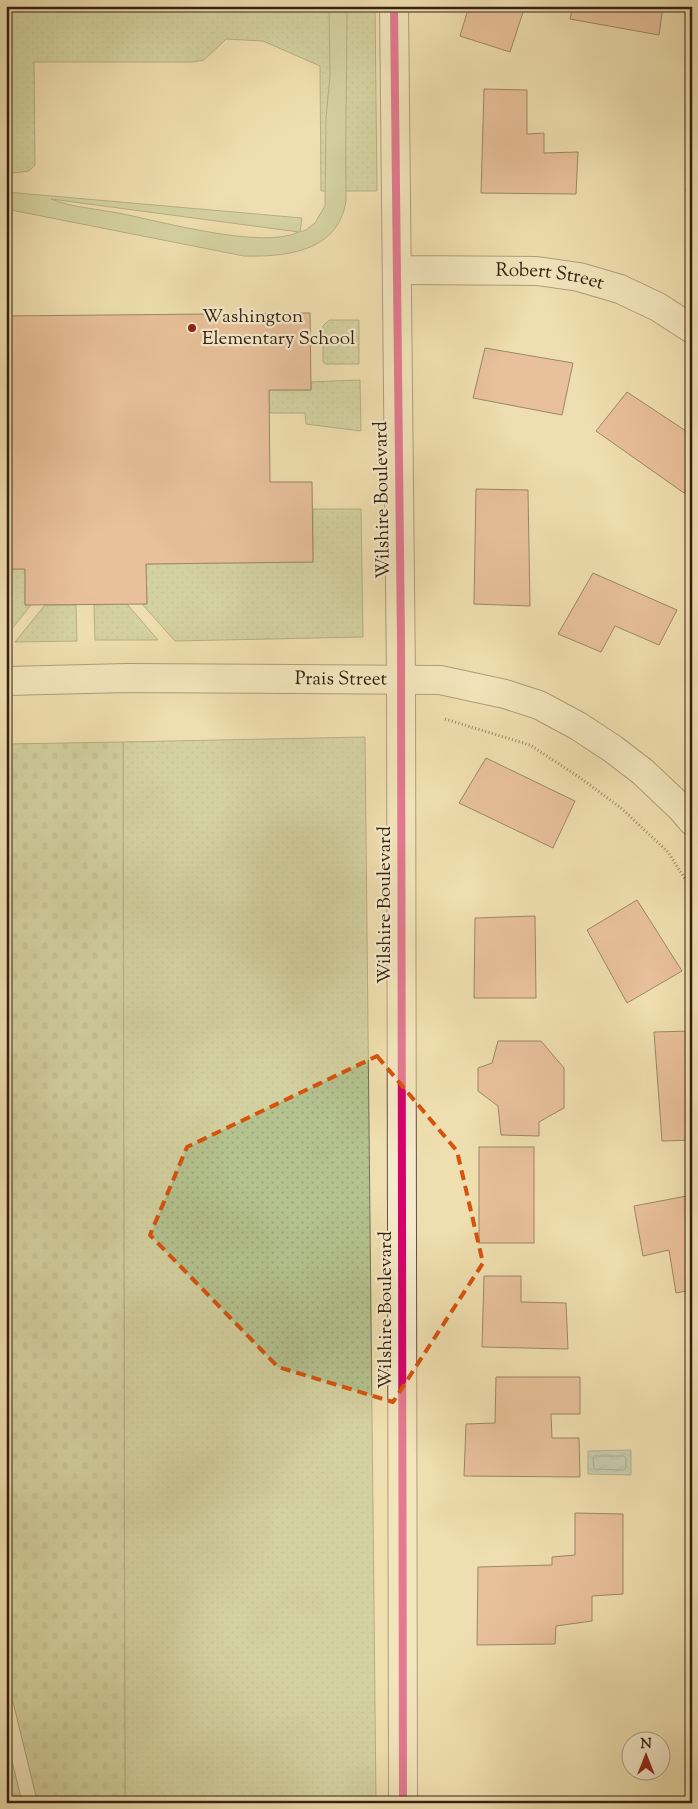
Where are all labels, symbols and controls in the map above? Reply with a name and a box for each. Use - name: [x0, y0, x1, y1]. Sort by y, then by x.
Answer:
- street label: Robert Street: [496, 257, 608, 297]
- place label: Washington Elementary School: [202, 304, 355, 353]
- marker: Washington Elementary School: [186, 322, 198, 334]
- street label: Wilshire Boulevard: [368, 421, 398, 579]
- street label: Prais Street: [295, 666, 388, 693]
- street label: Wilshire Boulevard: [372, 826, 399, 984]
- street label: Wilshire Boulevard: [373, 1231, 400, 1389]
- north arrow: [620, 1732, 670, 1782]
- text: N: [640, 1735, 652, 1755]

